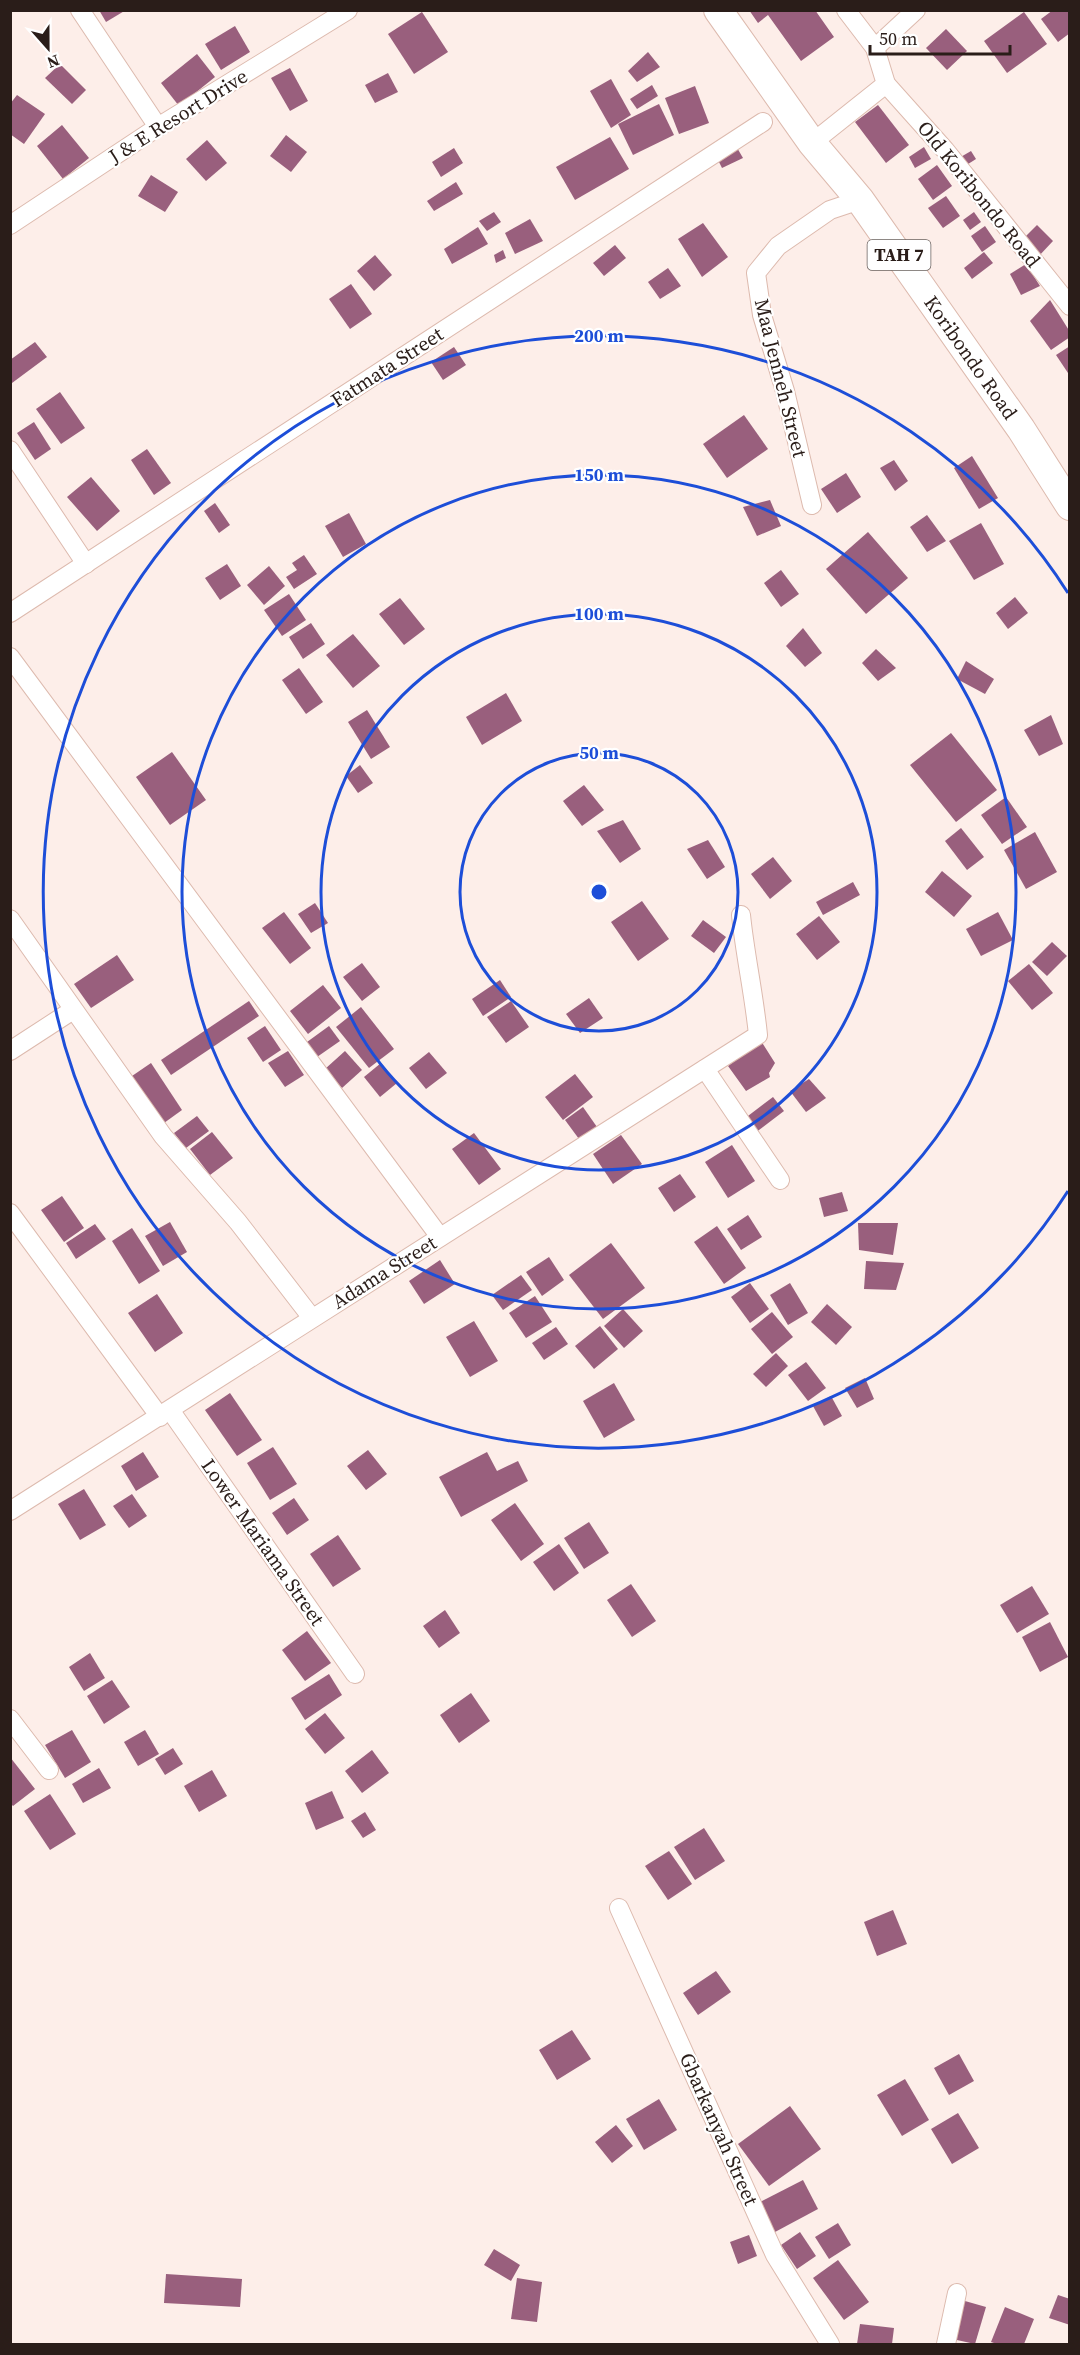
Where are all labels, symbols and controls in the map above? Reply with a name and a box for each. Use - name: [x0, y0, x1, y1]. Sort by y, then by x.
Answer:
- north arrow: [18, 18, 78, 78]
- scale bar: [870, 18, 1010, 56]
- text: 50 m: [879, 26, 917, 51]
- text: N: [44, 50, 63, 74]
- street label: J & E Resort Drive: [102, 62, 253, 170]
- street label: Old Koribondo Road: [911, 115, 1047, 274]
- road number: TAH 7: [868, 240, 930, 270]
- street label: Koribondo Road: [918, 290, 1024, 426]
- street label: Maa Jenneh Street: [748, 296, 814, 461]
- street label: Fatmata Street: [325, 320, 449, 414]
- text: 200 m: [574, 323, 624, 348]
- text: 150 m: [574, 462, 624, 487]
- text: 100 m: [574, 601, 624, 626]
- text: 50 m: [579, 740, 619, 765]
- centre of rings: [589, 882, 609, 902]
- street label: Adama Street: [326, 1228, 442, 1315]
- street label: Lower Mariama Street: [195, 1453, 332, 1631]
- street label: Gbarkanyah Street: [673, 2048, 765, 2210]

